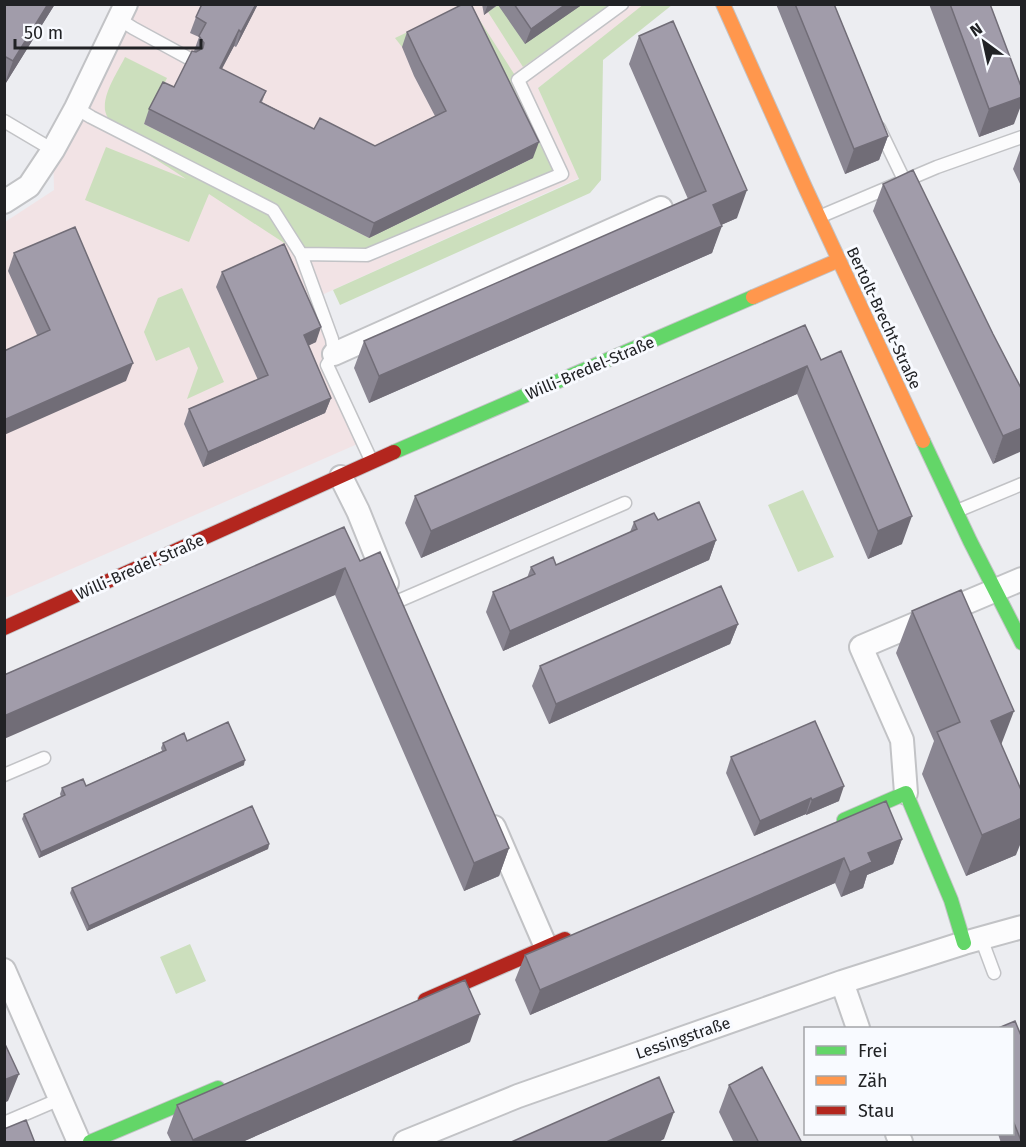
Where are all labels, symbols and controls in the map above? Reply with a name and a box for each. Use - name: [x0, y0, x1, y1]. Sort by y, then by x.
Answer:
- scale bar: [15, 12, 201, 50]
- north arrow: [954, 12, 1014, 72]
- text: N: [966, 19, 986, 41]
- text: 50 m: [24, 22, 63, 44]
- street label: Bertolt-Brecht-Straße: [843, 244, 925, 392]
- street label: Willi-Bredel-Straße: [523, 332, 657, 404]
- street label: Willi-Bredel-Straße: [73, 530, 207, 604]
- street label: Lessingstraße: [633, 1013, 733, 1063]
- legend: [804, 1027, 1014, 1135]
- text: Frei: [858, 1040, 888, 1062]
- text: Zäh: [858, 1070, 887, 1092]
- text: Stau: [858, 1100, 894, 1122]

